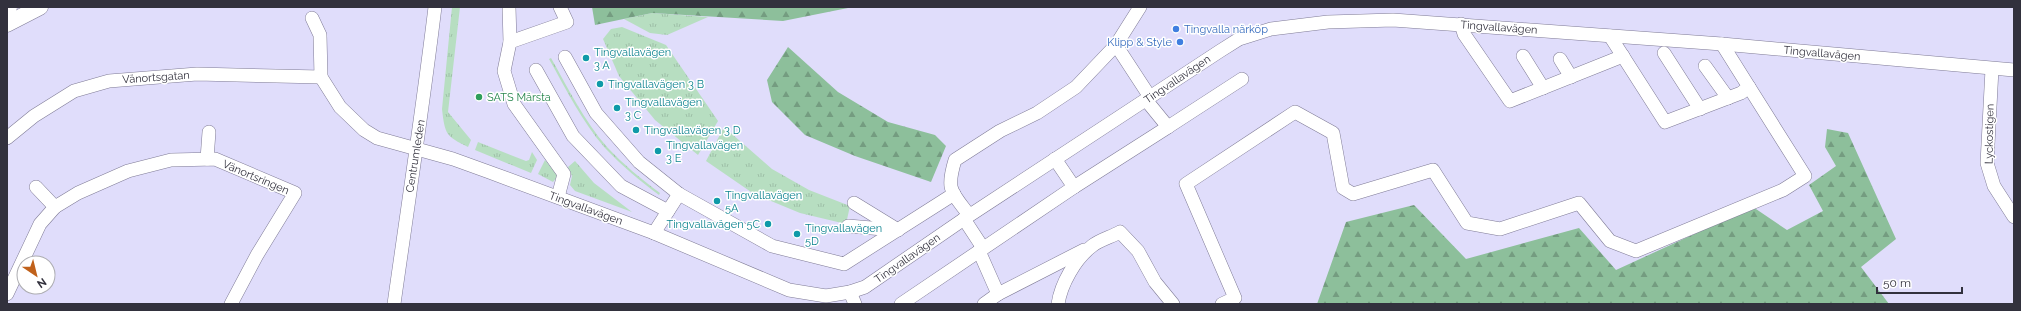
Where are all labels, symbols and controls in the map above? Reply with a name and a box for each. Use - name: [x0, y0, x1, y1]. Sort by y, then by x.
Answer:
- street label: Tingvallavägen: [1460, 18, 1538, 37]
- place label: Tingvalla närköp: [1184, 23, 1268, 36]
- marker: Tingvalla närköp: [1171, 24, 1181, 34]
- place label: Klipp & Style: [1107, 36, 1173, 49]
- marker: Klipp & Style: [1175, 37, 1185, 47]
- street label: Tingvallavägen: [1783, 44, 1861, 63]
- place label: Tingvallavägen 3 A: [594, 46, 671, 72]
- street label: Tingvallavägen: [1142, 52, 1213, 106]
- marker: Tingvallavägen 3 A: [581, 53, 591, 63]
- street label: Vänortsgatan: [122, 69, 190, 86]
- place label: Tingvallavägen 3 B: [608, 78, 704, 91]
- marker: Tingvallavägen 3 B: [595, 79, 605, 89]
- place label: SATS Märsta: [487, 91, 551, 104]
- marker: SATS Märsta: [474, 92, 484, 102]
- place label: Tingvallavägen 3 C: [625, 96, 702, 122]
- marker: Tingvallavägen 3 C: [612, 103, 622, 113]
- street label: Lyckostigen: [1982, 104, 1997, 164]
- street label: Centrumleden: [403, 119, 428, 194]
- place label: Tingvallavägen 3 D: [644, 124, 741, 137]
- marker: Tingvallavägen 3 D: [631, 125, 641, 135]
- place label: Tingvallavägen 3 E: [666, 139, 743, 165]
- marker: Tingvallavägen 3 E: [653, 146, 663, 156]
- street label: Vänortsringen: [221, 158, 291, 197]
- street label: Tingvallavägen: [547, 189, 624, 228]
- place label: Tingvallavägen 5A: [725, 189, 802, 215]
- marker: Tingvallavägen 5A: [712, 196, 722, 206]
- place label: Tingvallavägen 5C: [666, 218, 760, 231]
- marker: Tingvallavägen 5C: [763, 219, 773, 229]
- place label: Tingvallavägen 5D: [805, 222, 882, 248]
- marker: Tingvallavägen 5D: [792, 229, 802, 239]
- street label: Tingvallavägen: [872, 231, 943, 286]
- north arrow: [16, 255, 56, 295]
- scale bar: [1877, 269, 1962, 295]
- text: N: [34, 275, 49, 291]
- text: 50 m: [1883, 276, 1911, 290]

